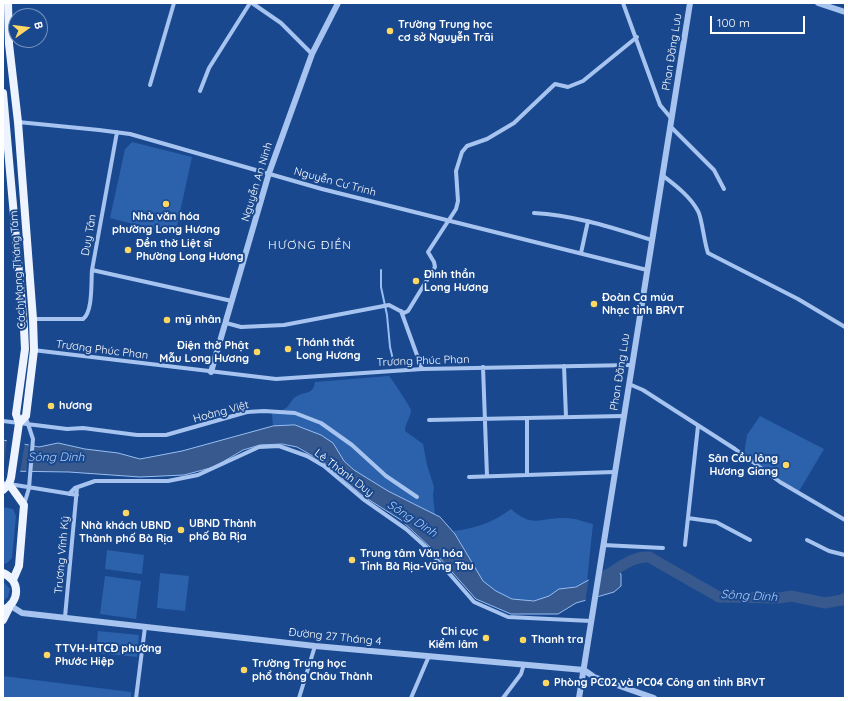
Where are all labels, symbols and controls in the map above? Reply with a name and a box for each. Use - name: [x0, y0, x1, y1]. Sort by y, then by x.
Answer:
- north arrow: [8, 8, 48, 48]
- scale bar: [712, 8, 807, 34]
- street label: Phan Đăng Lưu: [659, 12, 685, 92]
- text: 100 m: [717, 15, 750, 30]
- place label: Trường Trung học cơ sở Nguyễn Trãi: [398, 18, 493, 44]
- text: B: [31, 20, 46, 31]
- marker: Trường Trung học cơ sở Nguyễn Trãi: [385, 26, 395, 36]
- street label: Nguyễn An Ninh: [239, 141, 275, 223]
- street label: Nguyễn Cư Trinh: [293, 165, 377, 199]
- marker: Nhà văn hóa phường Long Hương: [161, 199, 171, 209]
- street label: Cách Mạng Tháng Tám: [7, 210, 29, 330]
- place label: Nhà văn hóa phường Long Hương: [112, 210, 220, 236]
- street label: Duy Tân: [79, 213, 99, 257]
- place label: Đền thờ Liệt sĩ Phường Long Hương: [136, 237, 244, 263]
- district label: HƯƠNG ĐIỀN: [268, 238, 352, 252]
- marker: Đền thờ Liệt sĩ Phường Long Hương: [123, 245, 133, 255]
- place label: Đình thần Long Hương: [424, 268, 489, 294]
- marker: Đình thần Long Hương: [411, 276, 421, 286]
- place label: Đoàn Ca múa Nhạc tỉnh BRVT: [602, 291, 684, 317]
- marker: Đoàn Ca múa Nhạc tỉnh BRVT: [589, 299, 599, 309]
- place label: mỹ nhân: [175, 313, 221, 327]
- marker: mỹ nhân: [162, 315, 172, 325]
- street label: Phan Đăng Lưu: [607, 332, 633, 412]
- place label: Thánh thất Long Hương: [296, 336, 361, 362]
- street label: Trương Phúc Phan: [55, 338, 149, 362]
- place label: Điện thờ Phật Mẫu Long Hương: [159, 339, 249, 365]
- marker: Thánh thất Long Hương: [283, 344, 293, 354]
- marker: Điện thờ Phật Mẫu Long Hương: [252, 347, 262, 357]
- street label: Trương Phúc Phan: [376, 353, 470, 369]
- street label: Hoàng Việt: [192, 398, 250, 426]
- place label: hương: [59, 399, 92, 413]
- marker: hương: [46, 401, 56, 411]
- street label: Lê Thành Duy: [312, 446, 376, 500]
- water label: Sông Dinh: [28, 450, 84, 464]
- place label: Sân Cầu lông Hương Giang: [708, 452, 778, 478]
- marker: Sân Cầu lông Hương Giang: [781, 460, 791, 470]
- water label: Sông Dinh: [384, 498, 440, 540]
- marker: Nhà khách UBND Thành phố Bà Rịa: [121, 508, 131, 518]
- street label: Trương Vĩnh Ký: [52, 516, 72, 594]
- place label: UBND Thành phố Bà Rịa: [189, 517, 256, 543]
- place label: Nhà khách UBND Thành phố Bà Rịa: [79, 519, 173, 545]
- marker: UBND Thành phố Bà Rịa: [176, 525, 186, 535]
- place label: Trung tâm Văn hóa Tỉnh Bà Rịa-Vũng Tàu: [360, 547, 474, 573]
- marker: Trung tâm Văn hóa Tỉnh Bà Rịa-Vũng Tàu: [347, 555, 357, 565]
- water label: Sông Dinh: [720, 587, 778, 605]
- place label: Chi cục Kiểm lâm: [428, 625, 478, 651]
- street label: Đường 27 Tháng 4: [288, 626, 382, 648]
- marker: Chi cục Kiểm lâm: [481, 633, 491, 643]
- place label: Thanh tra: [531, 633, 583, 647]
- marker: Thanh tra: [518, 635, 528, 645]
- place label: TTVH-HTCĐ phường Phước Hiệp: [55, 642, 162, 668]
- marker: TTVH-HTCĐ phường Phước Hiệp: [42, 650, 52, 660]
- place label: Trường Trung học phổ thông Châu Thành: [252, 657, 373, 683]
- marker: Trường Trung học phổ thông Châu Thành: [239, 665, 249, 675]
- place label: Phòng PC02 và PC04 Công an tỉnh BRVT: [554, 676, 765, 690]
- marker: Phòng PC02 và PC04 Công an tỉnh BRVT: [541, 678, 551, 688]

